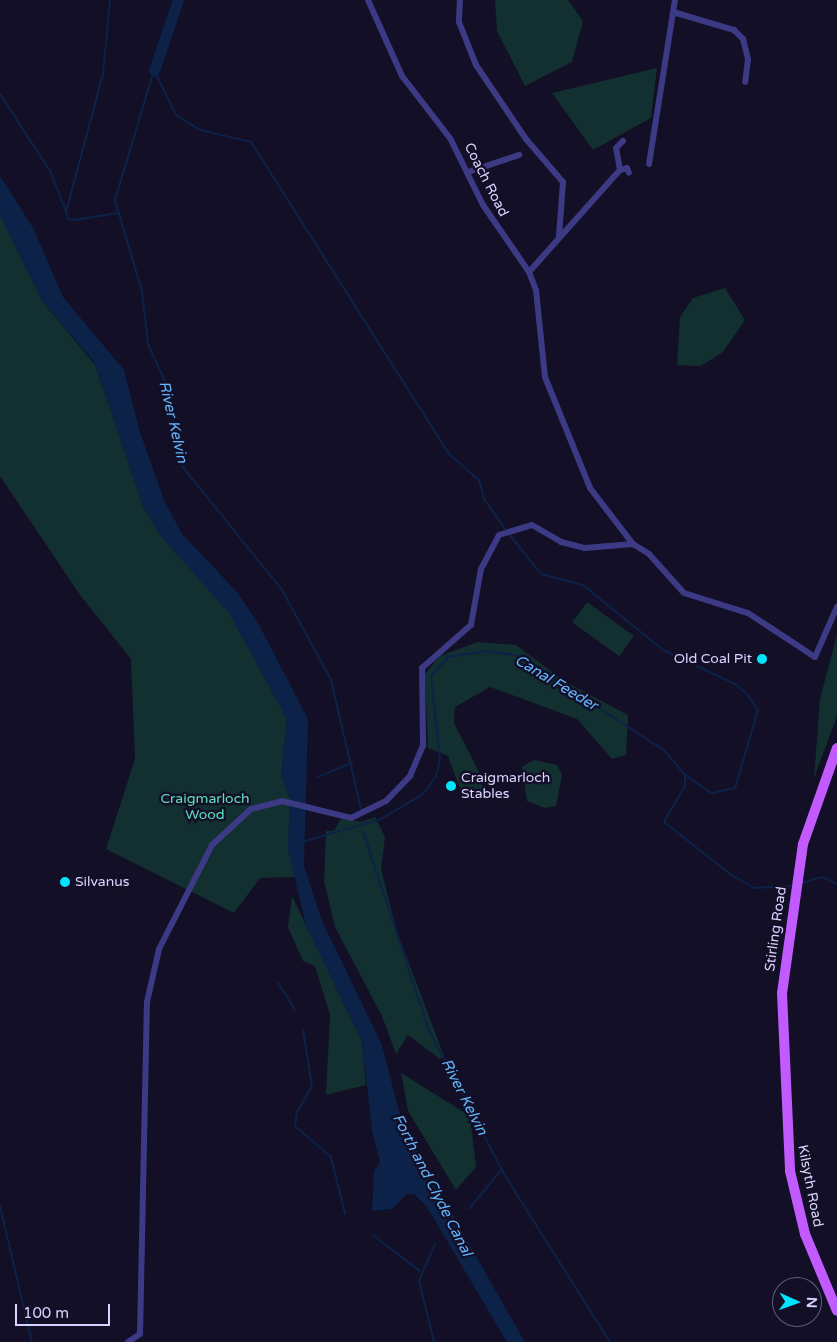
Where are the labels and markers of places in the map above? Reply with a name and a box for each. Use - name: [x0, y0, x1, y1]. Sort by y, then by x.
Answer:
- place label: Old Coal Pit: [674, 651, 752, 667]
- marker: Old Coal Pit: [756, 653, 768, 665]
- place label: Craigmarloch Stables: [461, 770, 550, 802]
- marker: Craigmarloch Stables: [445, 780, 457, 792]
- place label: Silvanus: [75, 874, 129, 890]
- marker: Silvanus: [59, 876, 71, 888]

